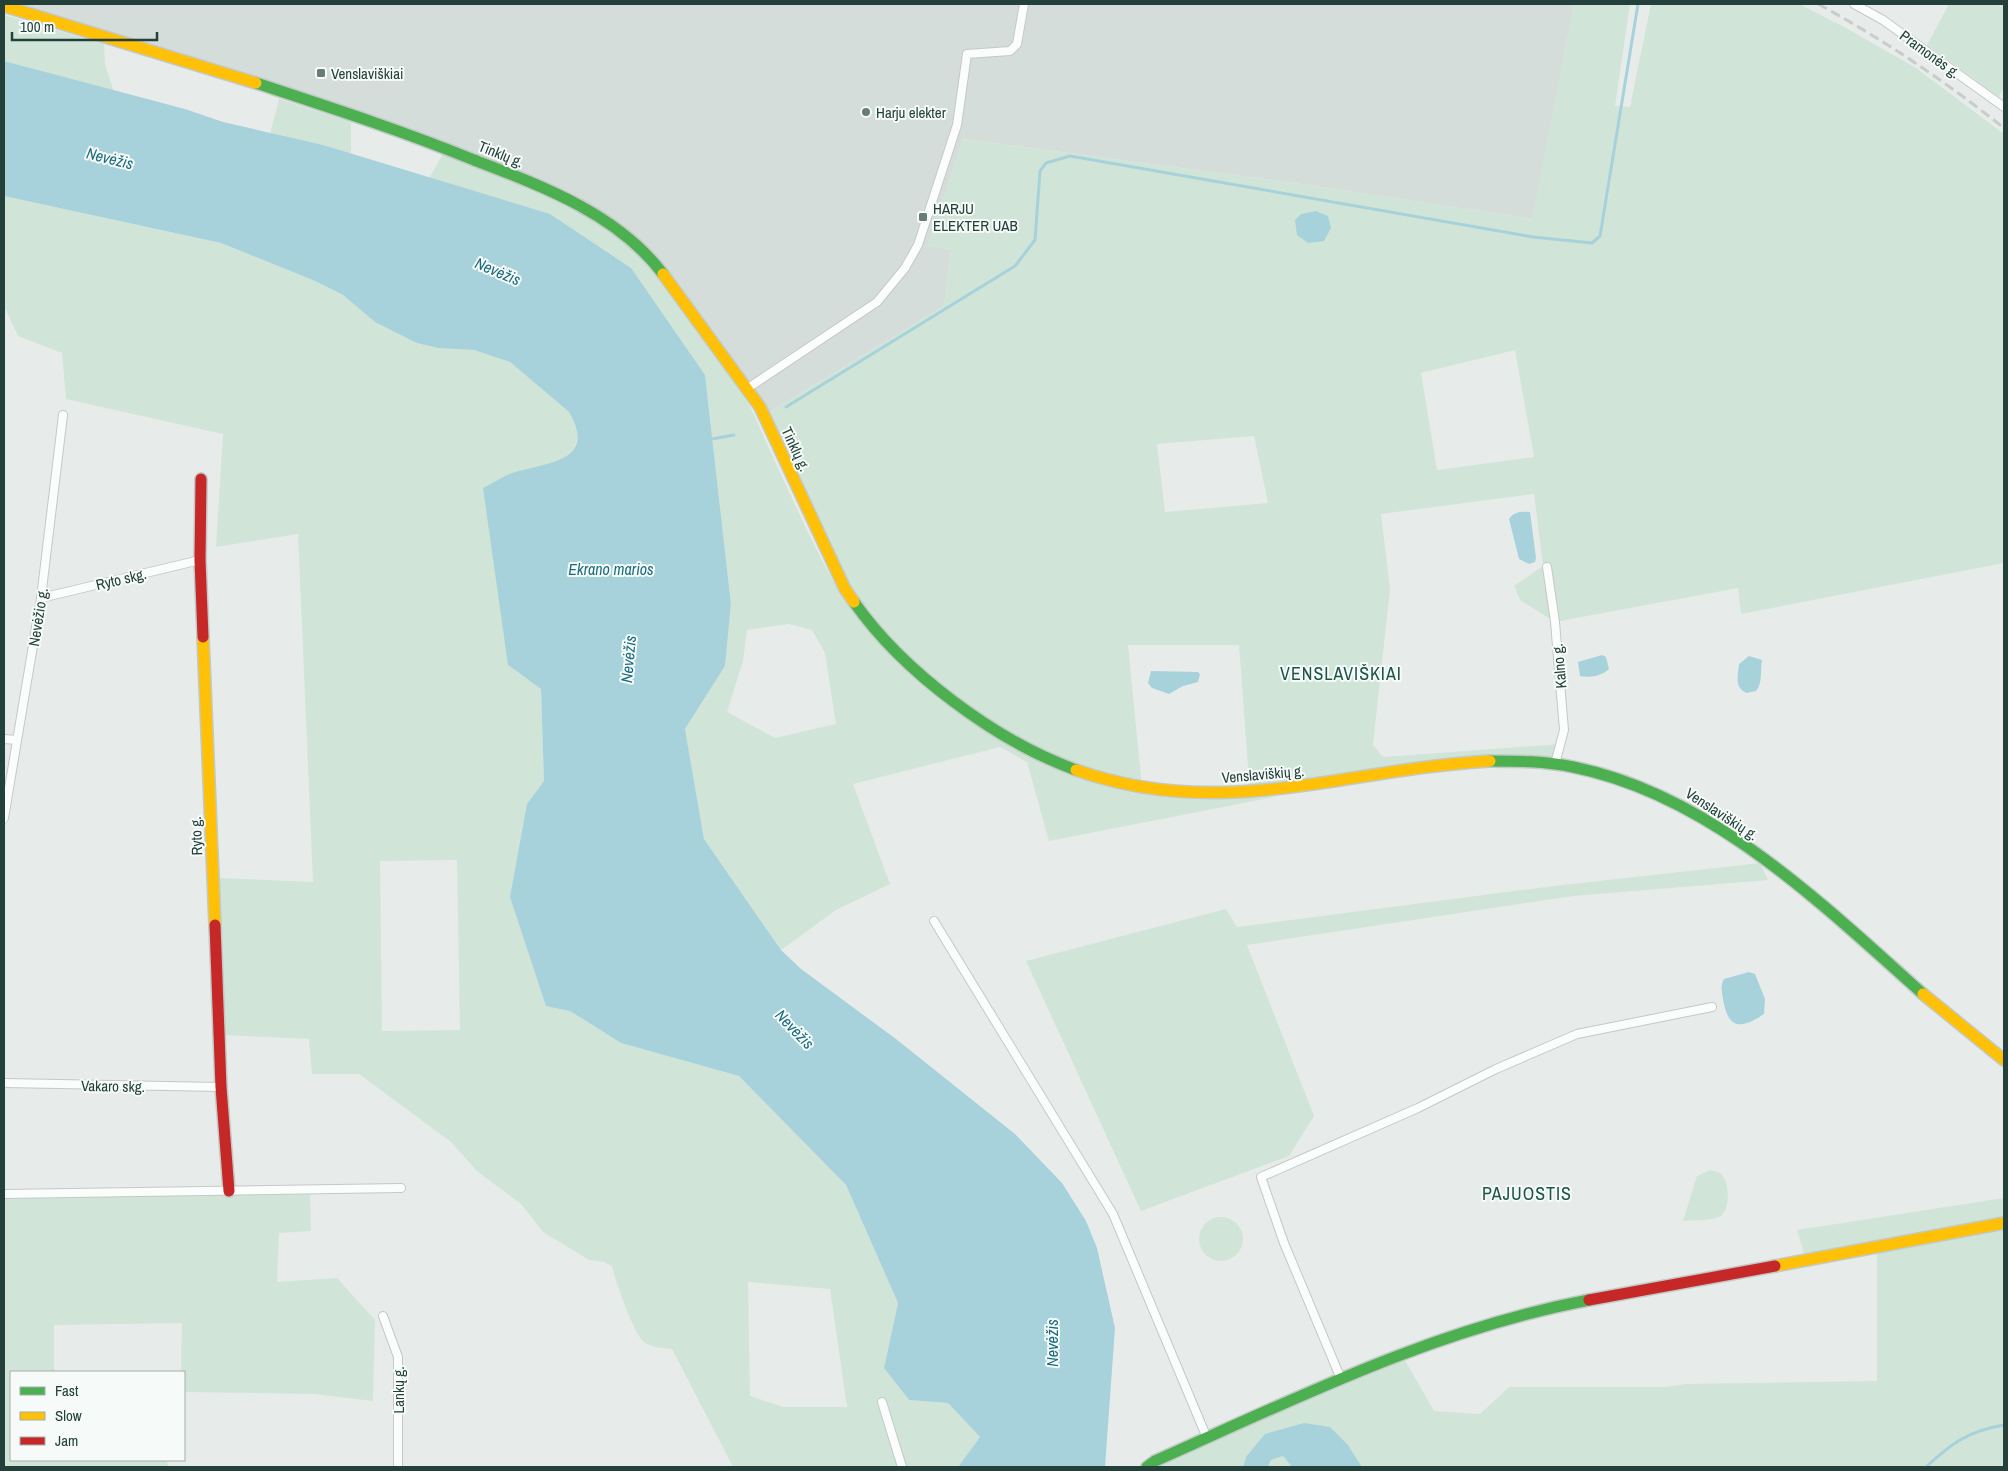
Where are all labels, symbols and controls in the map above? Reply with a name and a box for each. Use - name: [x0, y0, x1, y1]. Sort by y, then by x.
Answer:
- scale bar: [12, 10, 158, 42]
- text: 100 m: [20, 16, 54, 37]
- street label: Pramonės g.: [1896, 25, 1964, 83]
- place label: Venslaviškiai: [331, 63, 403, 84]
- marker: Venslaviškiai: [315, 67, 327, 79]
- place label: Harju elekter: [876, 102, 946, 123]
- marker: Harju elekter: [860, 106, 872, 118]
- street label: Tinklų g.: [475, 135, 527, 173]
- water label: Nevėžis: [84, 142, 136, 175]
- place label: HARJU ELEKTER UAB: [933, 198, 1018, 236]
- marker: HARJU ELEKTER UAB: [917, 211, 929, 223]
- water label: Nevėžis: [472, 252, 525, 291]
- street label: Tinklų g.: [777, 423, 815, 475]
- water label: Ekrano marios: [568, 558, 654, 580]
- street label: Ryto skg.: [94, 563, 148, 595]
- street label: Nevėžio g.: [23, 586, 53, 648]
- water label: Nevėžis: [615, 634, 641, 684]
- street label: Kalno g.: [1547, 643, 1571, 689]
- district label: VENSLAVIŠKIAI: [1280, 661, 1402, 686]
- street label: Venslaviškių g.: [1221, 760, 1305, 788]
- street label: Venslaviškių g.: [1682, 783, 1762, 845]
- street label: Ryto g.: [185, 816, 207, 856]
- water label: Nevėžis: [771, 1004, 820, 1054]
- street label: Vakaro skg.: [81, 1075, 145, 1097]
- district label: PAJUOSTIS: [1482, 1181, 1572, 1206]
- water label: Nevėžis: [1041, 1319, 1063, 1367]
- street label: Lankų g.: [388, 1366, 409, 1414]
- legend: [10, 1371, 185, 1461]
- text: Fast: [55, 1380, 79, 1401]
- text: Slow: [55, 1405, 82, 1426]
- text: Jam: [55, 1430, 78, 1451]

